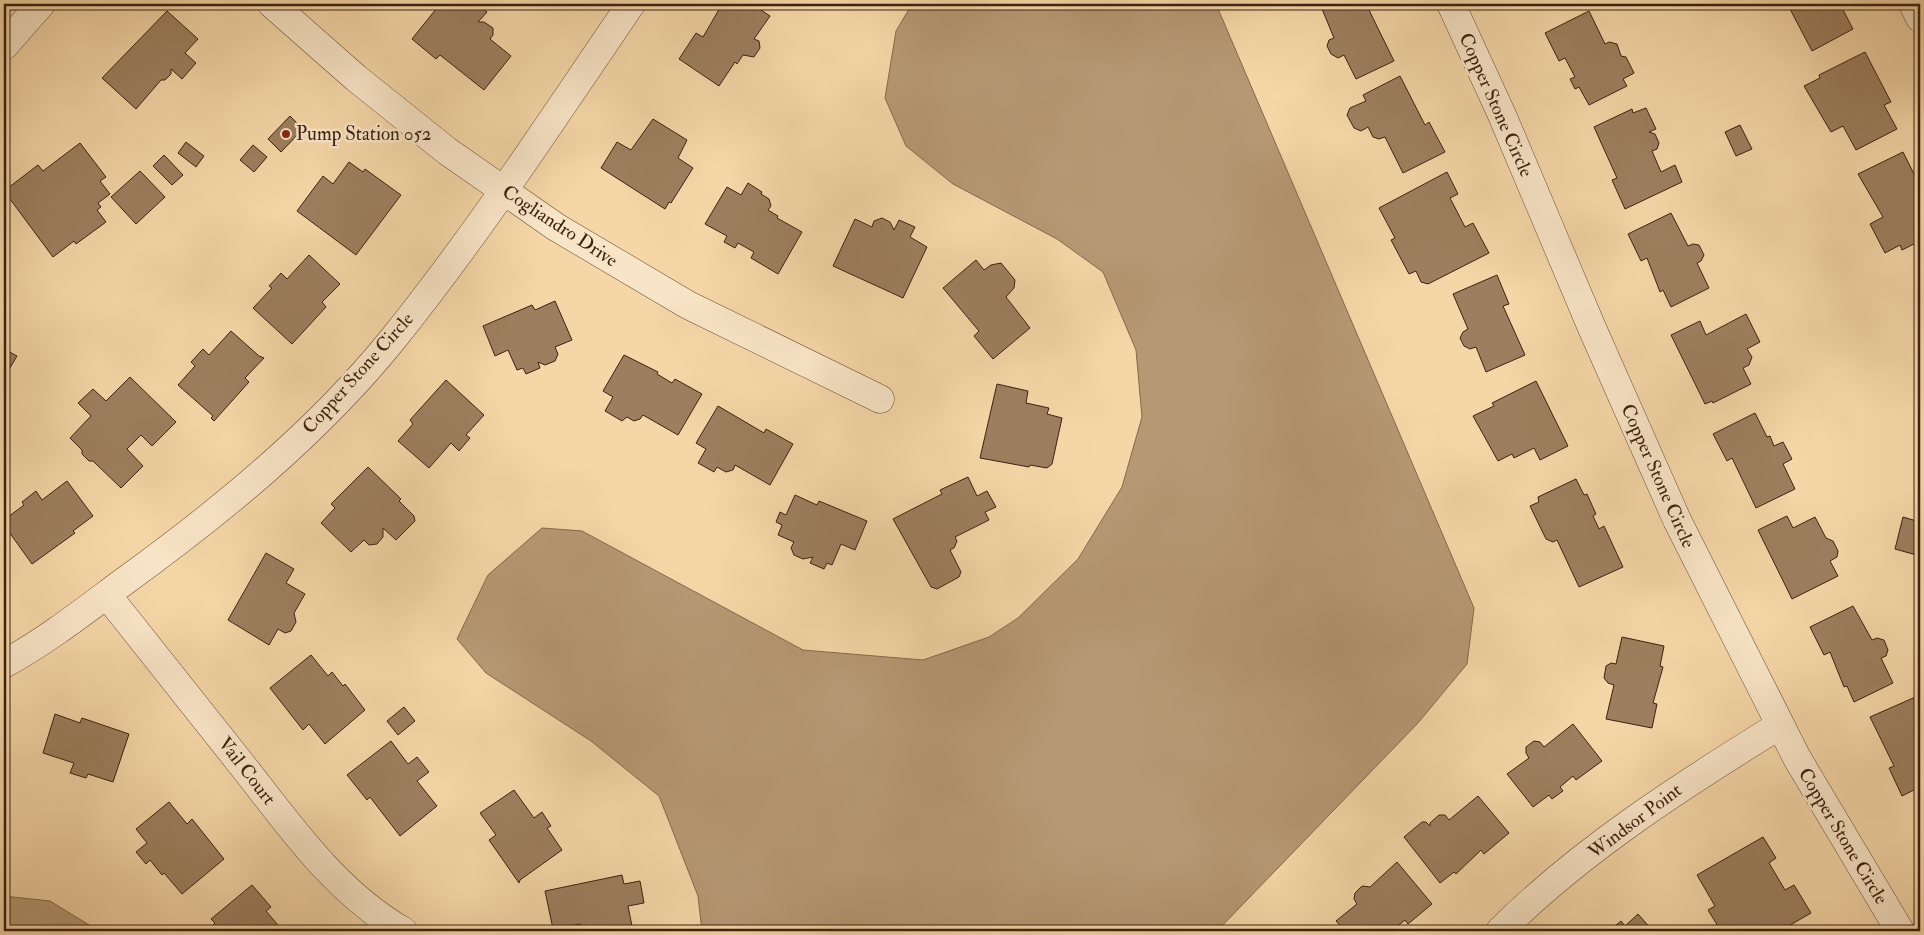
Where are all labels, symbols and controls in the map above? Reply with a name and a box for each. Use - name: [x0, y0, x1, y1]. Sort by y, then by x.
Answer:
- street label: Copper Stone Circle: [1453, 29, 1539, 181]
- place label: Pump Station 052: [296, 122, 431, 147]
- marker: Pump Station 052: [280, 128, 292, 140]
- street label: Cogliandro Drive: [498, 180, 622, 272]
- street label: Copper Stone Circle: [297, 307, 420, 439]
- street label: Copper Stone Circle: [1615, 400, 1701, 552]
- street label: Vail Court: [213, 732, 281, 810]
- street label: Copper Stone Circle: [1792, 763, 1893, 909]
- street label: Windsor Point: [1583, 778, 1686, 865]

